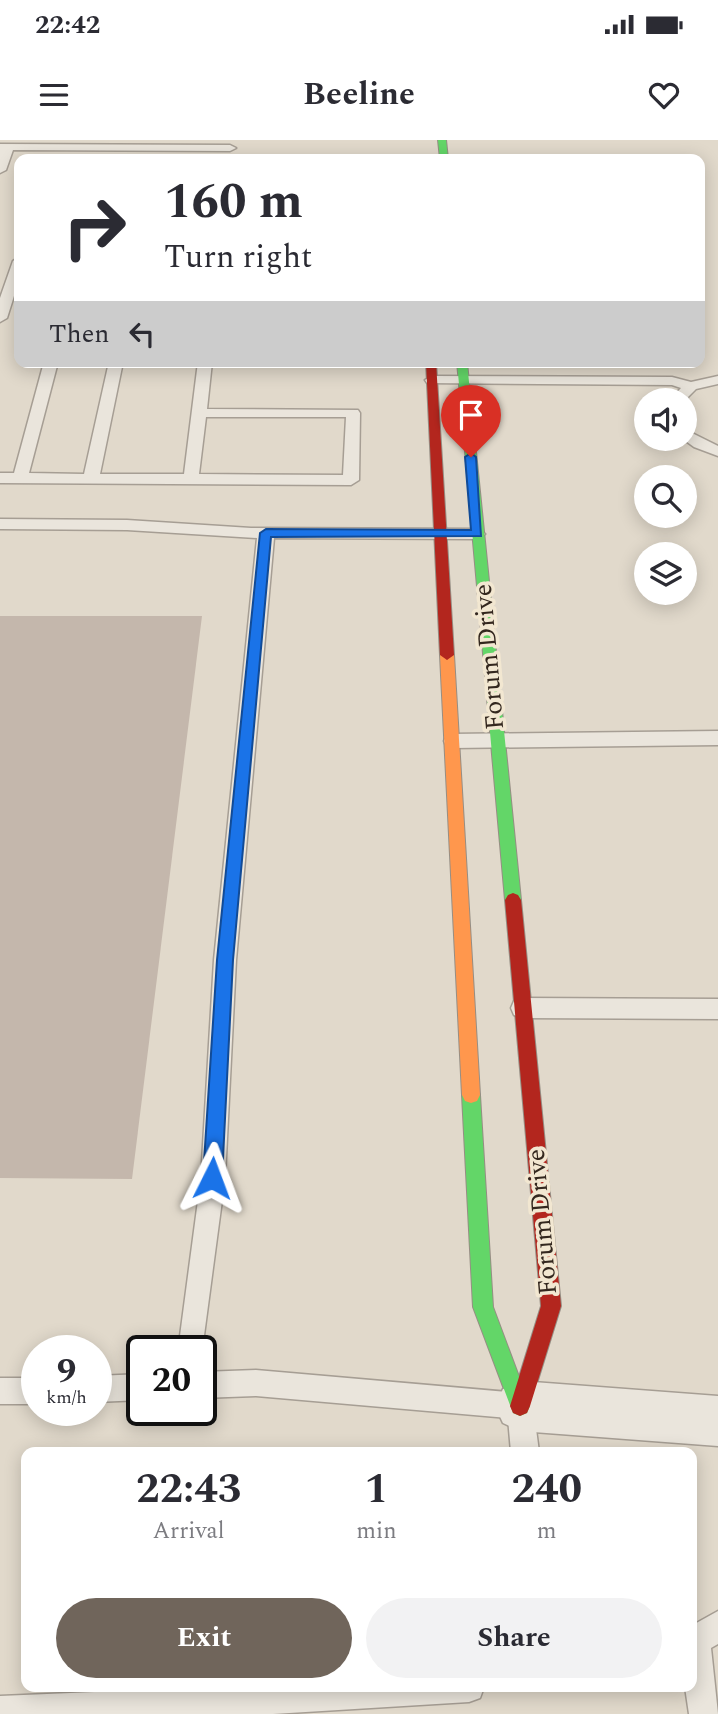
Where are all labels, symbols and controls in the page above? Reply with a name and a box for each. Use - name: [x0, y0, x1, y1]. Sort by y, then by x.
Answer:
- text: 22:42: [35, 5, 100, 45]
- text: Beeline: [303, 70, 415, 119]
- icon: menu: [35, 76, 73, 114]
- icon: heart: [645, 76, 683, 114]
- text: 160 m: [164, 165, 303, 240]
- icon: right: [49, 182, 140, 273]
- text: Turn right: [164, 233, 312, 282]
- text: Then: [49, 314, 109, 354]
- icon: left: [123, 315, 161, 353]
- pin: [441, 385, 501, 457]
- map controls: [634, 388, 697, 605]
- button: sound: [634, 388, 697, 451]
- icon: arrive: [452, 396, 490, 434]
- button: search: [634, 465, 697, 528]
- button: layers: [634, 542, 697, 605]
- street label: Forum Drive: [463, 582, 515, 732]
- position arrow: [175, 1141, 249, 1215]
- street label: Forum Drive: [516, 1147, 568, 1297]
- speed limit sign: 20: [126, 1335, 217, 1426]
- text: 9: [57, 1345, 76, 1398]
- text: km/h: [46, 1384, 87, 1411]
- text: 22:43: [136, 1458, 241, 1521]
- text: 1: [365, 1458, 388, 1521]
- text: 240: [511, 1458, 582, 1521]
- text: Arrival: [153, 1514, 224, 1549]
- text: min: [356, 1514, 397, 1549]
- text: m: [537, 1514, 557, 1549]
- button: Exit: [56, 1598, 352, 1678]
- button: Share: [366, 1598, 662, 1678]

